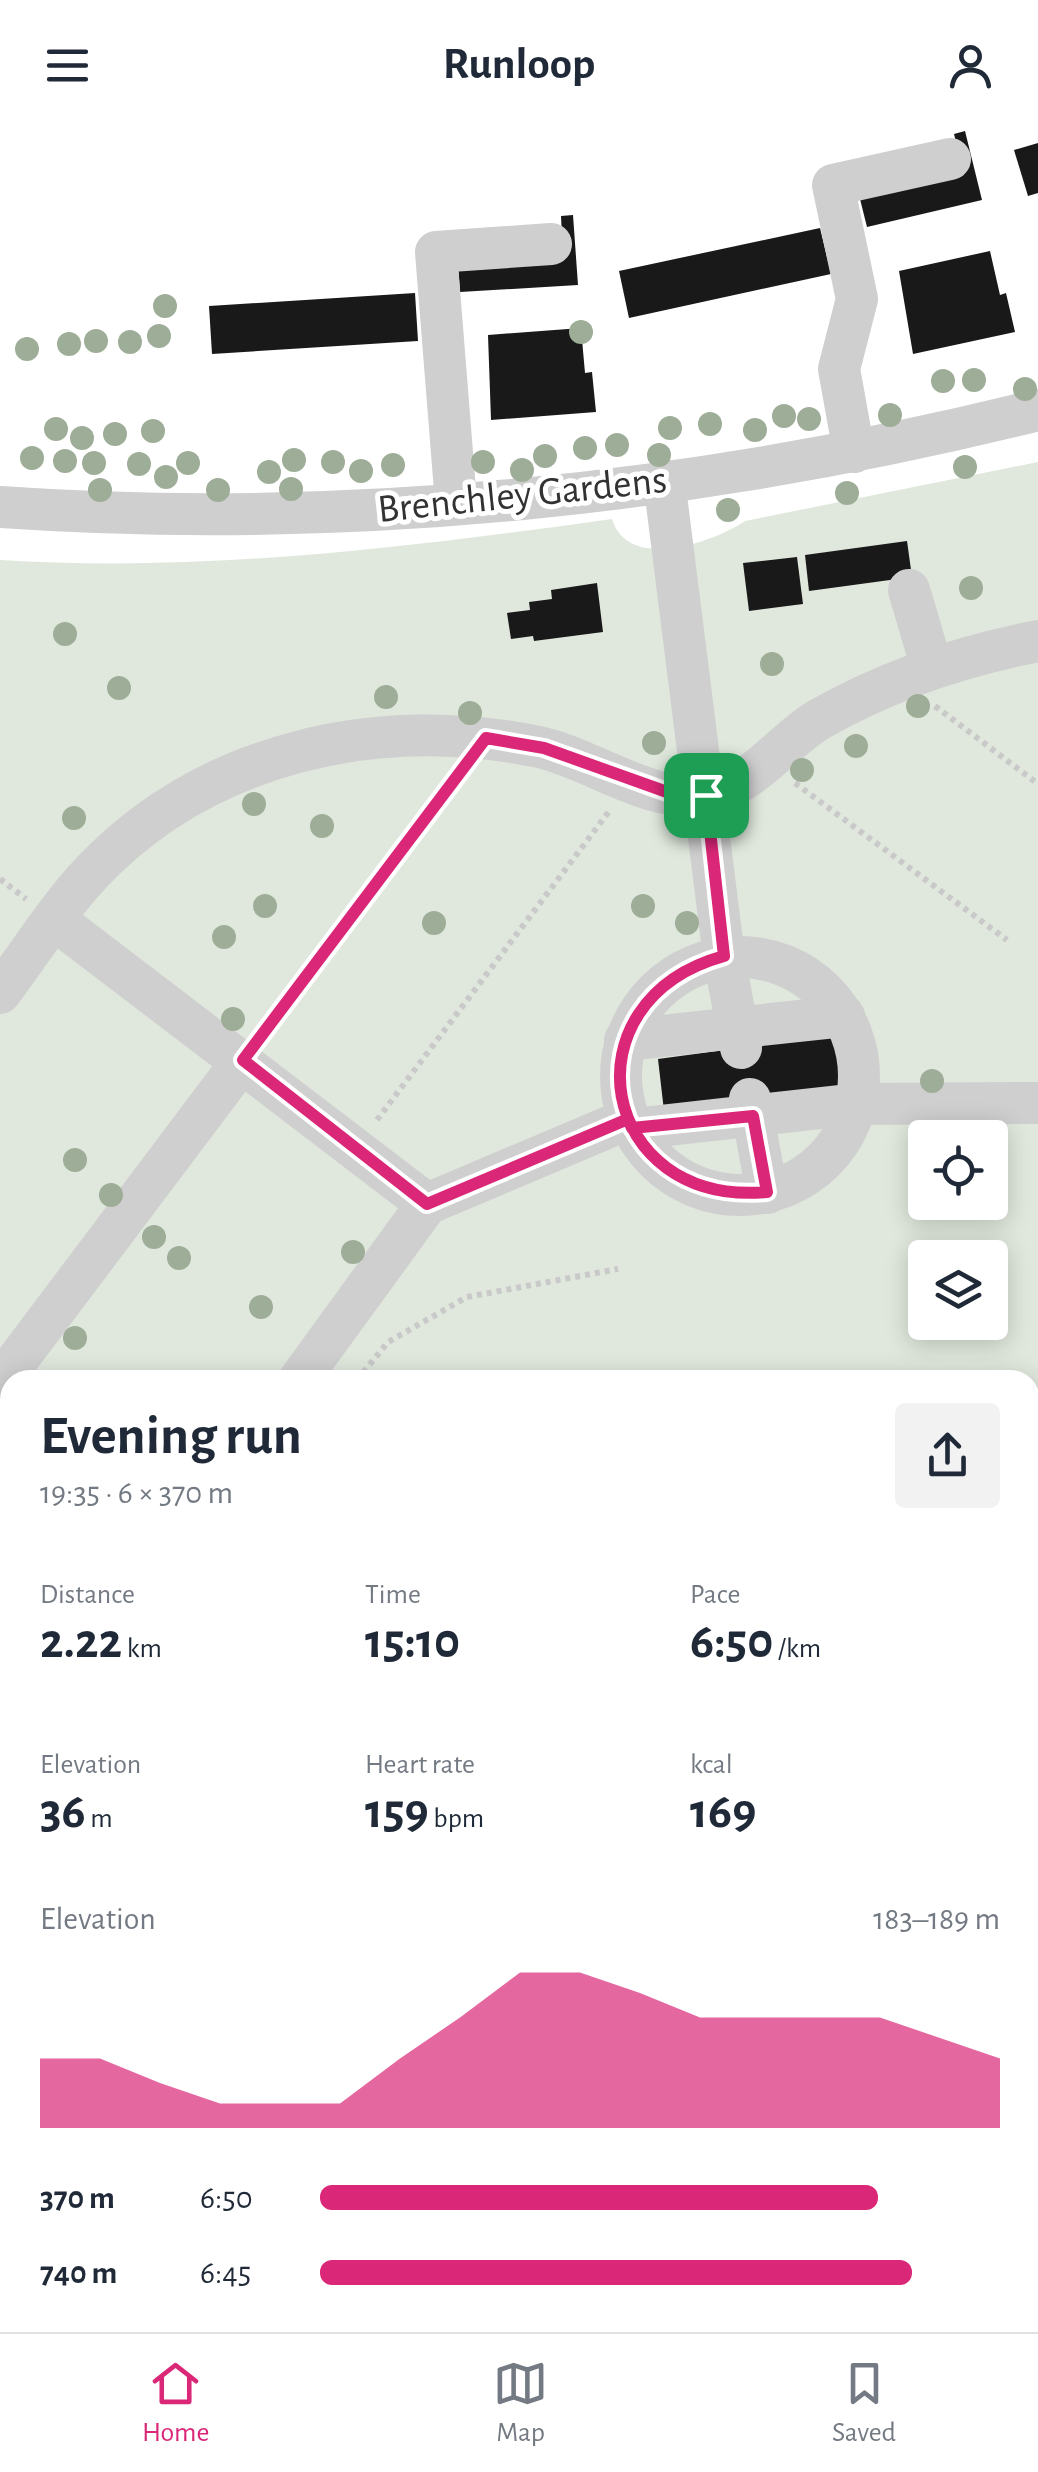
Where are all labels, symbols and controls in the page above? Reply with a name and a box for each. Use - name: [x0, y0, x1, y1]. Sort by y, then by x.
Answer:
- icon: menu: [40, 38, 95, 93]
- icon: person: [943, 38, 998, 93]
- text: Runloop: [443, 42, 595, 87]
- street label: Brenchley Gardens: [376, 460, 669, 530]
- pin: [664, 753, 749, 838]
- icon: arrive: [679, 768, 734, 823]
- map controls: [908, 1120, 1008, 1340]
- button: locate: [908, 1120, 1008, 1220]
- button: layers: [908, 1240, 1008, 1340]
- button: share: [895, 1403, 1000, 1508]
- text: Evening run: [40, 1409, 302, 1464]
- text: 19:35 · 6 × 370 m: [40, 1477, 233, 1509]
- text: Distance: [40, 1581, 135, 1609]
- text: Time: [365, 1581, 421, 1609]
- text: Pace: [690, 1581, 740, 1609]
- text: 2.22: [40, 1617, 122, 1667]
- text: 15:10: [365, 1617, 460, 1667]
- text: 6:50: [690, 1617, 773, 1667]
- text: km: [122, 1635, 162, 1663]
- text: /km: [773, 1635, 821, 1663]
- text: Elevation: [40, 1751, 141, 1779]
- text: Heart rate: [365, 1751, 475, 1779]
- text: kcal: [690, 1751, 733, 1779]
- text: 36: [40, 1787, 86, 1837]
- text: 159: [365, 1787, 429, 1837]
- text: 169: [690, 1787, 756, 1837]
- text: m: [86, 1805, 113, 1833]
- text: bpm: [429, 1805, 484, 1833]
- text: Elevation: [40, 1903, 156, 1935]
- text: 183–189 m: [873, 1903, 1000, 1935]
- text: 370 m: [40, 2182, 115, 2214]
- text: 6:50: [200, 2182, 253, 2214]
- text: 740 m: [40, 2257, 117, 2289]
- text: 6:45: [200, 2257, 251, 2289]
- tab: Home: [142, 2356, 209, 2450]
- tab: Map: [493, 2356, 548, 2450]
- tab: Saved: [832, 2356, 896, 2450]

